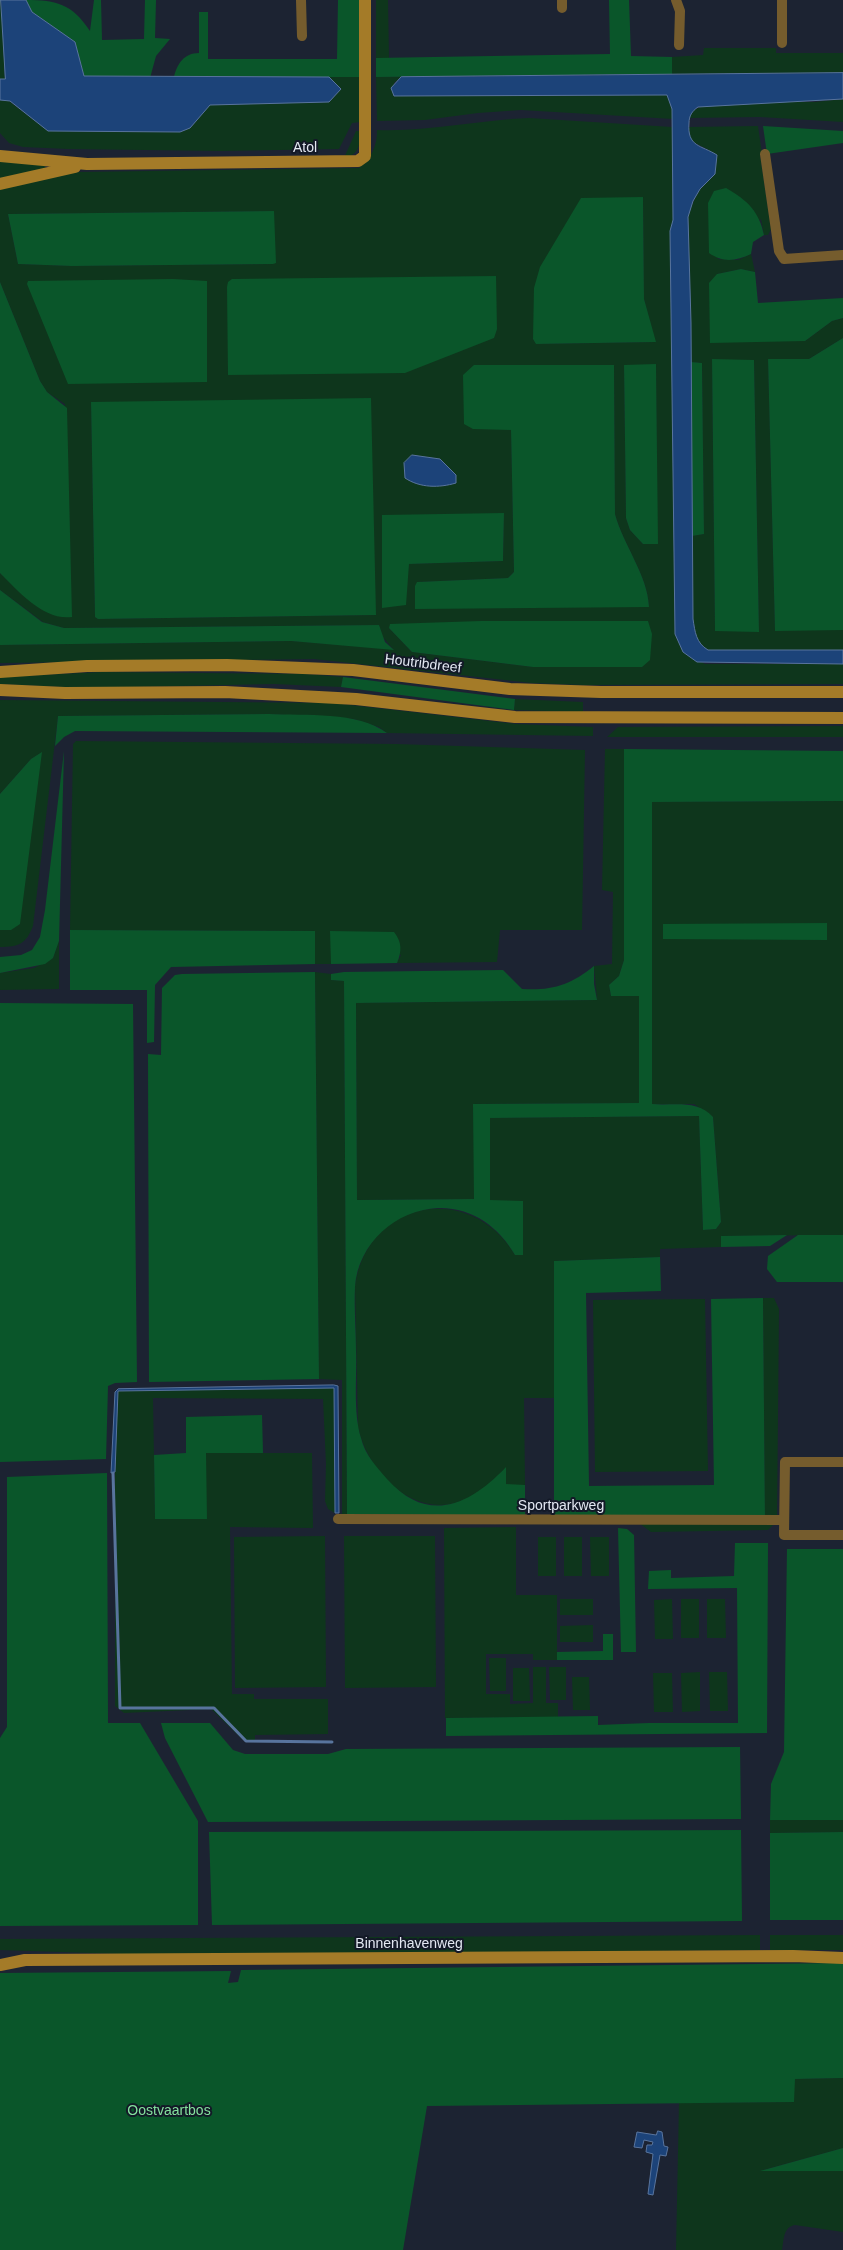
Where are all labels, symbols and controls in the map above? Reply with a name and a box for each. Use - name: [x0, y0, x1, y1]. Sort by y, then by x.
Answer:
- street label: Atol: [293, 140, 317, 156]
- street label: Houtribdreef: [384, 651, 462, 677]
- street label: Sportparkweg: [518, 1498, 604, 1514]
- street label: Binnenhavenweg: [355, 1936, 463, 1952]
- park label: Oostvaartbos: [127, 2103, 211, 2119]

